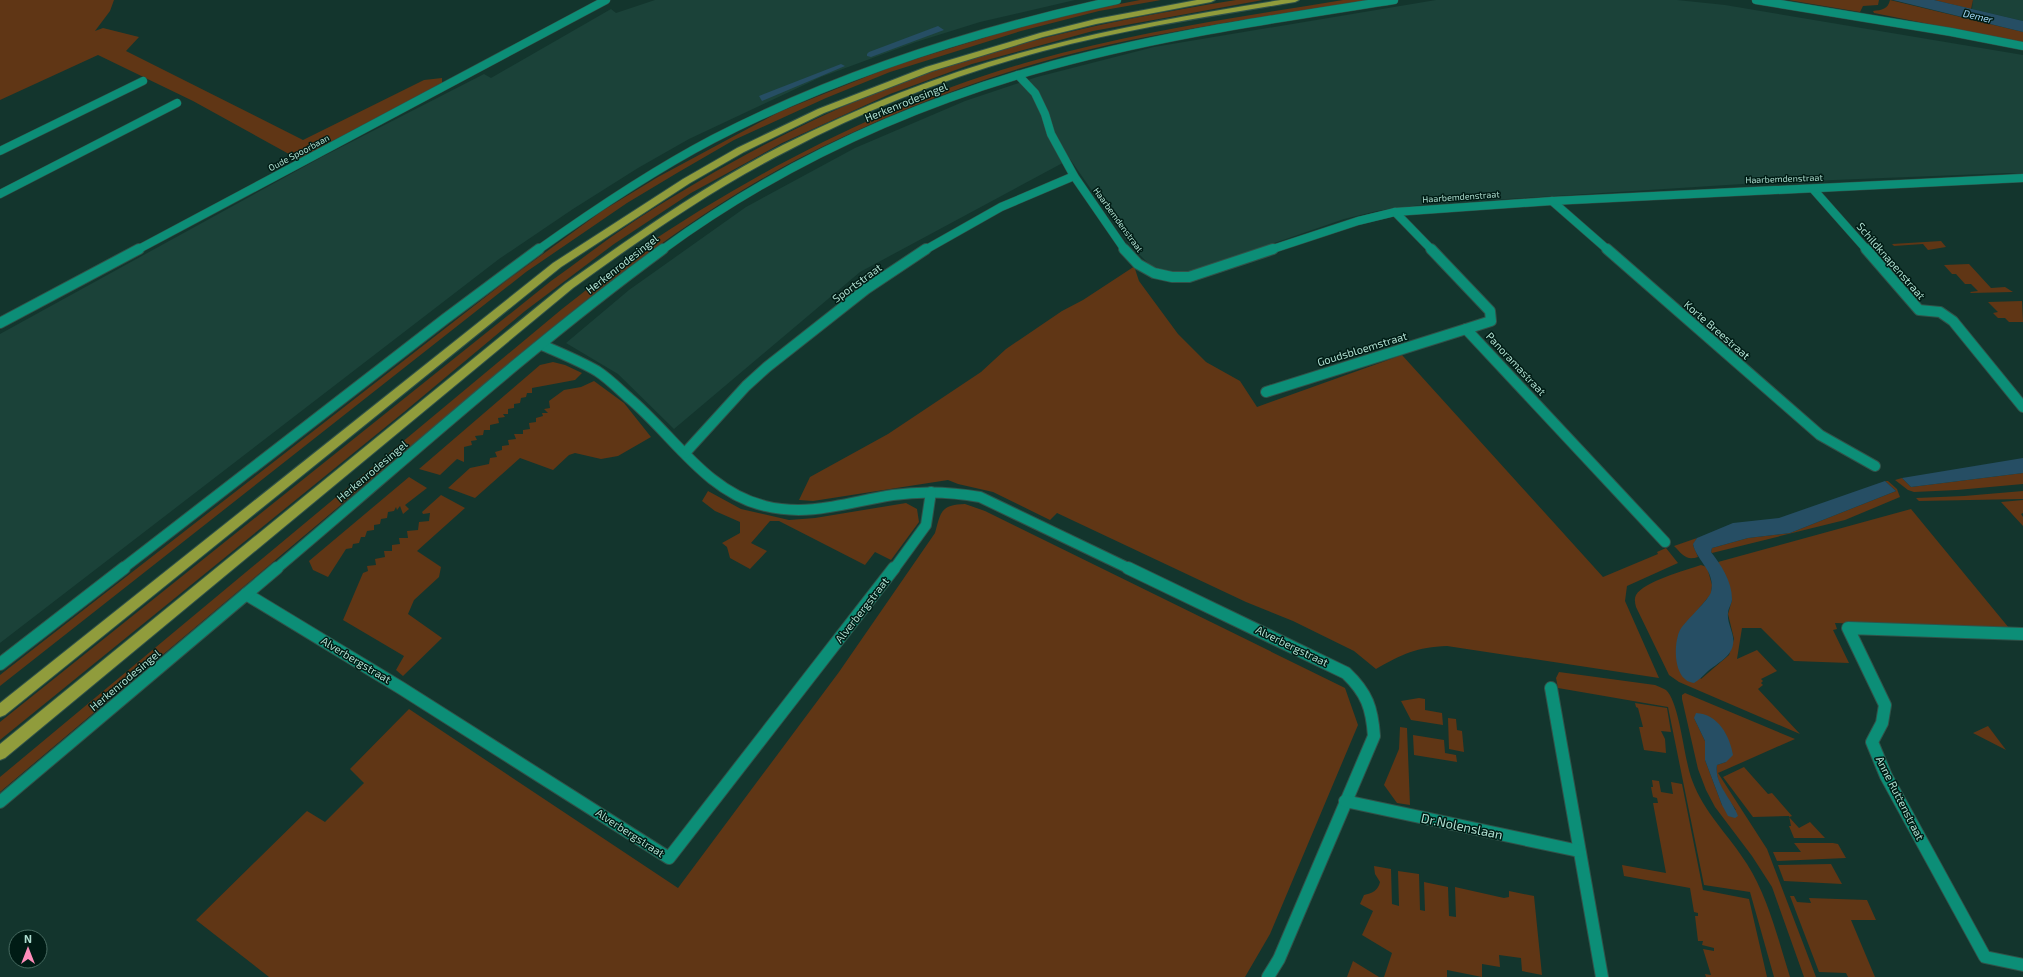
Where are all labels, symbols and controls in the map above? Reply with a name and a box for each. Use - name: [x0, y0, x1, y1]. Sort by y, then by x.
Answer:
- water label: Demer: [1962, 7, 1995, 25]
- street label: Herkenrodesingel: [863, 79, 950, 124]
- street label: Oude Spoorbaan: [266, 132, 331, 173]
- street label: Haarbemdenstraat: [1745, 172, 1823, 185]
- street label: Haarbemdenstraat: [1091, 185, 1146, 255]
- street label: Haarbemdenstraat: [1422, 188, 1501, 205]
- street label: Schildknapenstraat: [1855, 220, 1928, 302]
- street label: Herkenrodesingel: [583, 231, 661, 296]
- street label: Sportstraat: [829, 260, 884, 305]
- street label: Korte Breestraat: [1682, 298, 1753, 362]
- street label: Goudsbloemstraat: [1315, 329, 1408, 368]
- street label: Panoramastraat: [1484, 329, 1549, 398]
- street label: Herkenrodesingel: [334, 437, 410, 504]
- street label: Alverbergstraat: [832, 575, 891, 645]
- street label: Alverbergstraat: [1254, 622, 1331, 669]
- street label: Alverbergstraat: [319, 634, 394, 686]
- street label: Herkenrodesingel: [87, 646, 163, 713]
- street label: Anne Ruttenstraat: [1874, 754, 1927, 842]
- street label: Alverbergstraat: [594, 806, 667, 860]
- street label: Dr.Nolenslaan: [1420, 810, 1504, 842]
- north arrow: [8, 929, 48, 969]
- text: N: [24, 932, 32, 945]

